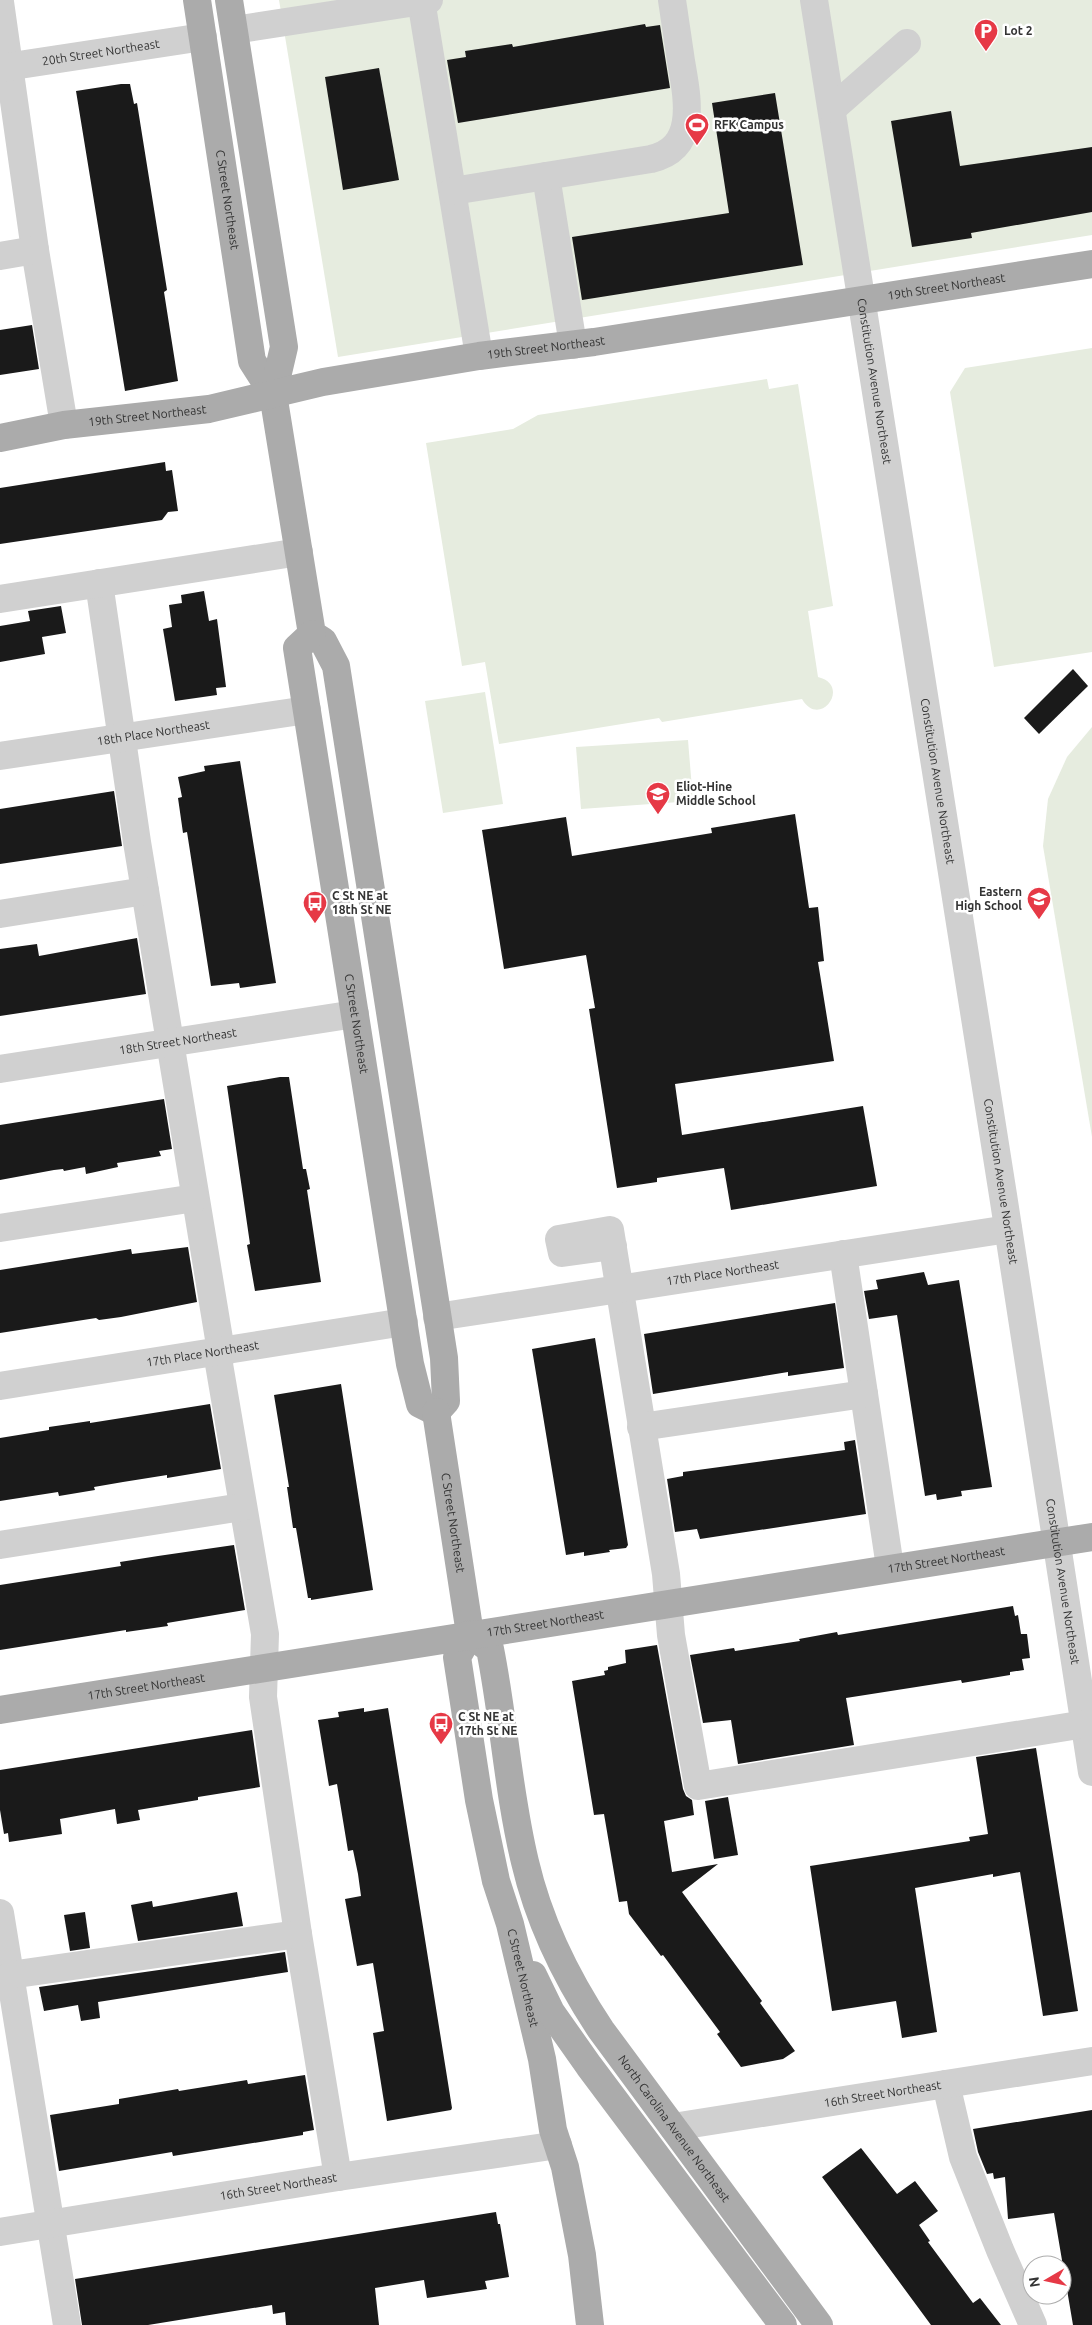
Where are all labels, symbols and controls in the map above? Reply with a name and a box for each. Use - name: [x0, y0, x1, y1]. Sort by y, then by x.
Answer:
- parking icon: Lot 2: [973, 18, 999, 52]
- place label: Lot 2: [1004, 24, 1033, 37]
- street label: 20th Street Northeast: [41, 37, 161, 67]
- sports icon: RFK Campus: [684, 112, 710, 146]
- place label: RFK Campus: [714, 118, 784, 131]
- street label: C Street Northeast: [214, 149, 242, 251]
- street label: 19th Street Northeast: [887, 271, 1006, 302]
- street label: Constitution Avenue Northeast: [855, 297, 894, 465]
- street label: 19th Street Northeast: [486, 333, 606, 361]
- street label: 19th Street Northeast: [87, 402, 207, 428]
- street label: Constitution Avenue Northeast: [919, 697, 958, 865]
- street label: 18th Place Northeast: [96, 718, 211, 747]
- place label: Eliot-Hine Middle School: [676, 780, 756, 807]
- school or university icon: Eliot-Hine Middle School: [645, 781, 671, 815]
- place label: Eastern High School: [955, 885, 1022, 912]
- school or university icon: Eastern High School: [1026, 886, 1052, 920]
- place label: C St NE at 18th St NE: [332, 889, 392, 916]
- bus stop icon: C St NE at 18th St NE: [302, 890, 328, 924]
- street label: C Street Northeast: [343, 973, 371, 1075]
- street label: 18th Street Northeast: [118, 1025, 238, 1056]
- street label: Constitution Avenue Northeast: [982, 1097, 1021, 1265]
- street label: 17th Place Northeast: [665, 1257, 780, 1288]
- street label: 17th Place Northeast: [145, 1338, 260, 1369]
- street label: C Street Northeast: [439, 1472, 468, 1574]
- street label: Constitution Avenue Northeast: [1044, 1498, 1082, 1666]
- street label: 17th Street Northeast: [887, 1544, 1006, 1575]
- street label: 17th Street Northeast: [486, 1607, 605, 1639]
- street label: 17th Street Northeast: [86, 1671, 206, 1702]
- place label: C St NE at 17th St NE: [458, 1710, 518, 1737]
- bus stop icon: C St NE at 17th St NE: [428, 1711, 454, 1745]
- street label: C Street Northeast: [505, 1927, 541, 2029]
- street label: North Carolina Avenue Northeast: [616, 2052, 733, 2205]
- street label: 16th Street Northeast: [823, 2078, 942, 2109]
- street label: 16th Street Northeast: [219, 2170, 338, 2202]
- north arrow: [1022, 2255, 1072, 2305]
- text: N: [1025, 2276, 1043, 2288]

